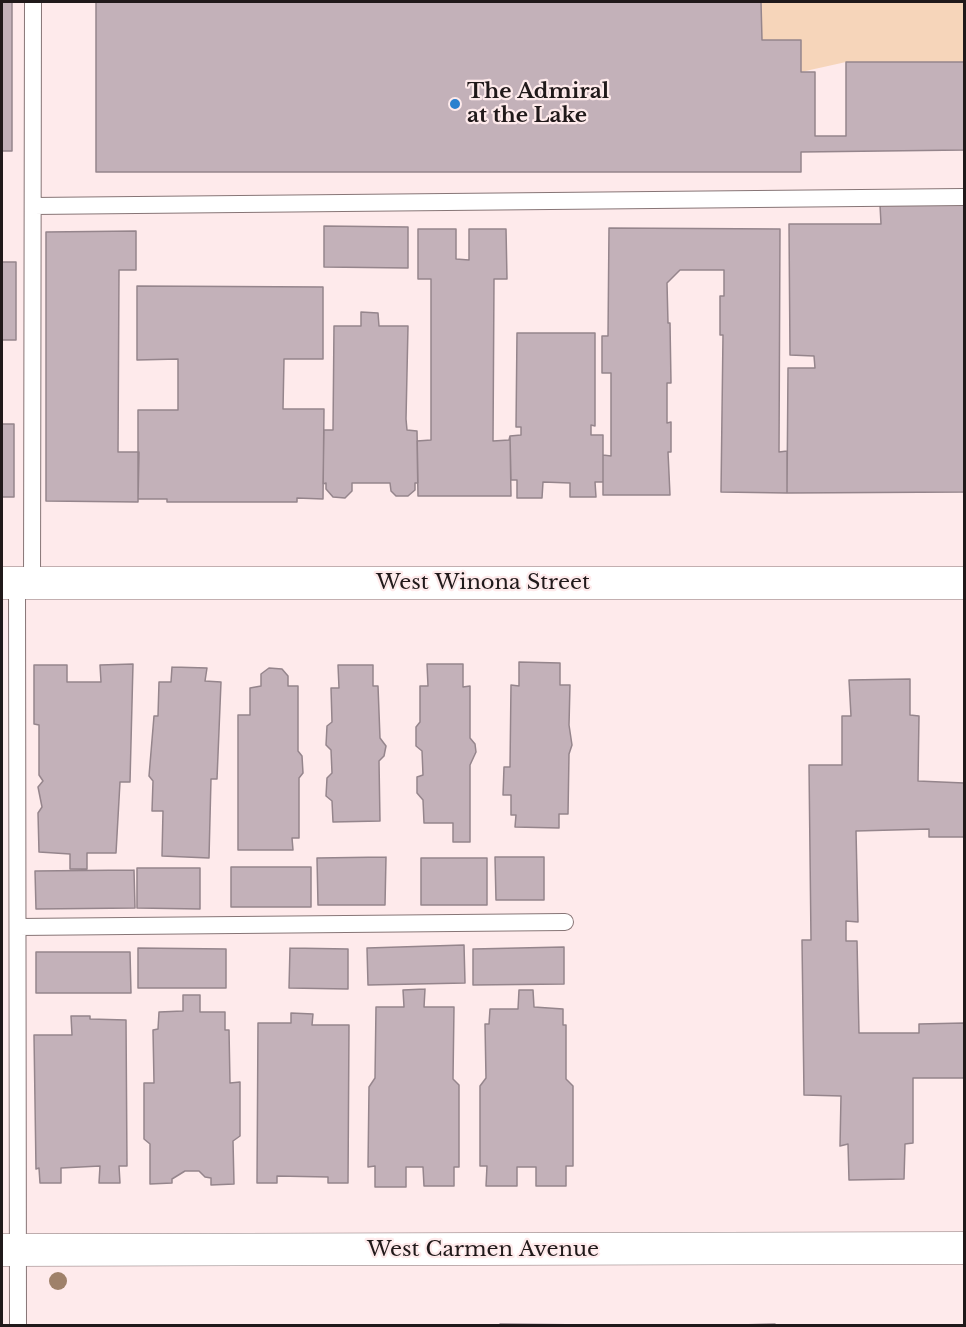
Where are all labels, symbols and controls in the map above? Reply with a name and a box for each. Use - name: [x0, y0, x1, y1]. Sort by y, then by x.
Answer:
- place label: The Admiral at the Lake: [467, 79, 609, 129]
- marker: The Admiral at the Lake: [448, 97, 462, 111]
- street label: West Winona Street: [376, 570, 590, 596]
- street label: West Carmen Avenue: [367, 1237, 599, 1263]

